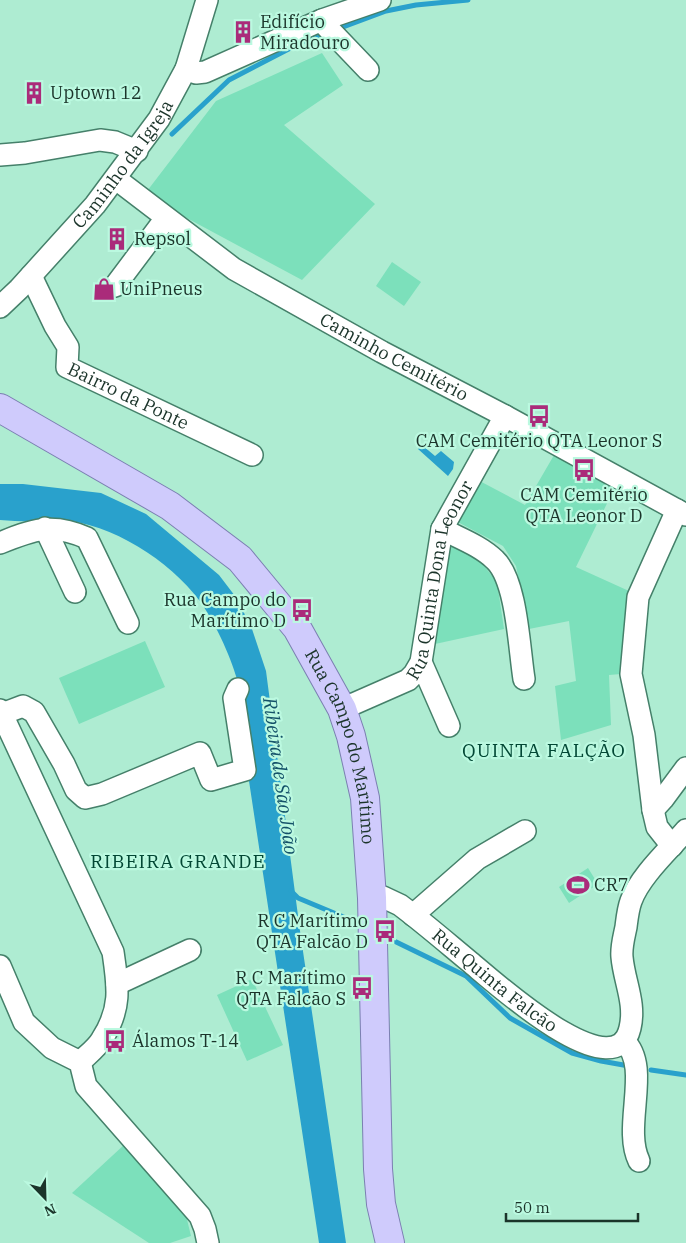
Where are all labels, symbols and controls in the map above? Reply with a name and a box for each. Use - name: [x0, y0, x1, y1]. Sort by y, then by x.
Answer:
- place label: Edifício Miradouro: [260, 10, 350, 54]
- building icon: Edifício Miradouro: [230, 19, 256, 45]
- building icon: Uptown 12: [21, 80, 47, 106]
- place label: Uptown 12: [50, 81, 142, 104]
- street label: Caminho da Igreja: [67, 96, 178, 233]
- building icon: Repsol: [104, 226, 130, 252]
- place label: Repsol: [134, 227, 191, 250]
- shop icon: UniPneus: [91, 276, 117, 302]
- place label: UniPneus: [120, 277, 203, 300]
- street label: Caminho Cemitério: [316, 307, 472, 406]
- street label: Bairro da Ponte: [64, 357, 193, 434]
- bus stop icon: CAM Cemitério QTA Leonor S: [526, 403, 552, 429]
- place label: CAM Cemitério QTA Leonor S: [416, 429, 662, 452]
- bus stop icon: CAM Cemitério QTA Leonor D: [571, 457, 597, 483]
- street label: Rua Quinta Dona Leonor: [401, 476, 478, 684]
- place label: CAM Cemitério QTA Leonor D: [520, 483, 648, 527]
- place label: Rua Campo do Marítimo D: [164, 588, 286, 632]
- bus stop icon: Rua Campo do Marítimo D: [289, 597, 315, 623]
- street label: Rua Campo do Marítimo: [300, 645, 380, 845]
- water label: Ribeira de São João: [258, 695, 304, 856]
- district label: QUINTA FALÇÃO: [462, 738, 626, 762]
- district label: RIBEIRA GRANDE: [90, 849, 266, 873]
- sports icon: CR7: [565, 872, 591, 898]
- place label: CR7: [594, 873, 629, 896]
- place label: R C Marítimo QTA Falcão D: [256, 909, 368, 953]
- bus stop icon: R C Marítimo QTA Falcão D: [372, 918, 398, 944]
- street label: Rua Quinta Falcão: [428, 923, 562, 1037]
- place label: R C Marítimo QTA Falcão S: [235, 966, 346, 1010]
- bus stop icon: R C Marítimo QTA Falcão S: [349, 975, 375, 1001]
- bus stop icon: Álamos T-14: [102, 1028, 128, 1054]
- place label: Álamos T-14: [132, 1029, 239, 1052]
- north arrow: [20, 1173, 70, 1223]
- scale bar: [506, 1190, 638, 1222]
- text: 50 m: [514, 1198, 550, 1217]
- text: N: [41, 1200, 59, 1220]

